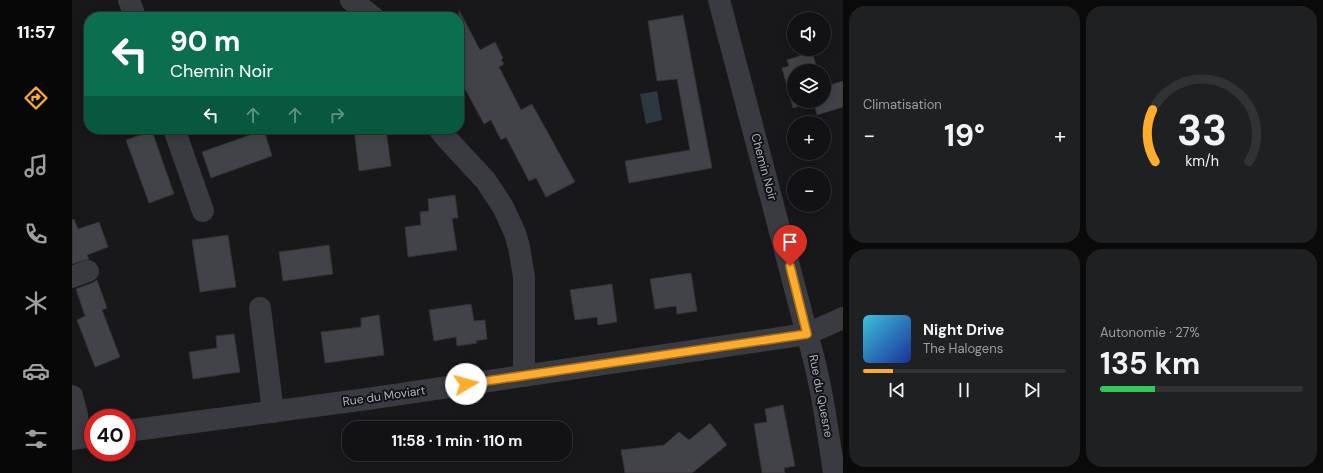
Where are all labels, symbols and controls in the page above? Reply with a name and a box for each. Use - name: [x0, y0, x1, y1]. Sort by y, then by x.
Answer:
- map controls: [787, 12, 831, 212]
- button: sound: [787, 12, 831, 56]
- text: 11:57: [17, 20, 55, 44]
- text: 90 m: [170, 23, 240, 60]
- icon: left: [104, 28, 156, 80]
- text: Chemin Noir: [170, 59, 273, 83]
- button: layers: [787, 64, 831, 108]
- icon: directions: [22, 84, 50, 112]
- text: Climatisation: [863, 96, 942, 113]
- icon: left: [200, 104, 222, 126]
- icon: ahead: [242, 104, 264, 126]
- icon: ahead: [284, 104, 306, 126]
- icon: right: [326, 104, 348, 126]
- text: 33: [1176, 104, 1227, 158]
- button: +: [787, 116, 831, 160]
- text: 19°: [944, 116, 985, 155]
- text: −: [863, 121, 875, 150]
- text: +: [1054, 121, 1066, 150]
- street label: Chemin Noir: [747, 132, 781, 203]
- icon: music: [22, 152, 50, 180]
- text: km/h: [1185, 152, 1218, 170]
- button: −: [787, 168, 831, 212]
- icon: phone: [22, 220, 50, 248]
- pin: [773, 225, 807, 266]
- icon: arrive: [779, 231, 801, 253]
- icon: climate: [22, 289, 50, 317]
- text: Night Drive: [923, 320, 1004, 340]
- text: Autonomie · 27%: [1100, 324, 1200, 341]
- text: The Halogens: [923, 340, 1003, 357]
- text: 135 km: [1100, 344, 1200, 383]
- street label: Rue du Quesne: [805, 353, 837, 439]
- icon: car: [22, 357, 50, 385]
- position arrow: [445, 363, 487, 405]
- icon: previous: [886, 379, 908, 401]
- icon: pause: [953, 379, 975, 401]
- icon: next: [1021, 379, 1043, 401]
- street label: Rue du Moviart: [342, 382, 427, 410]
- speed limit sign: 40: [84, 409, 136, 461]
- icon: filters: [22, 425, 50, 453]
- text: 11:58 · 1 min · 110 m: [392, 431, 522, 451]

